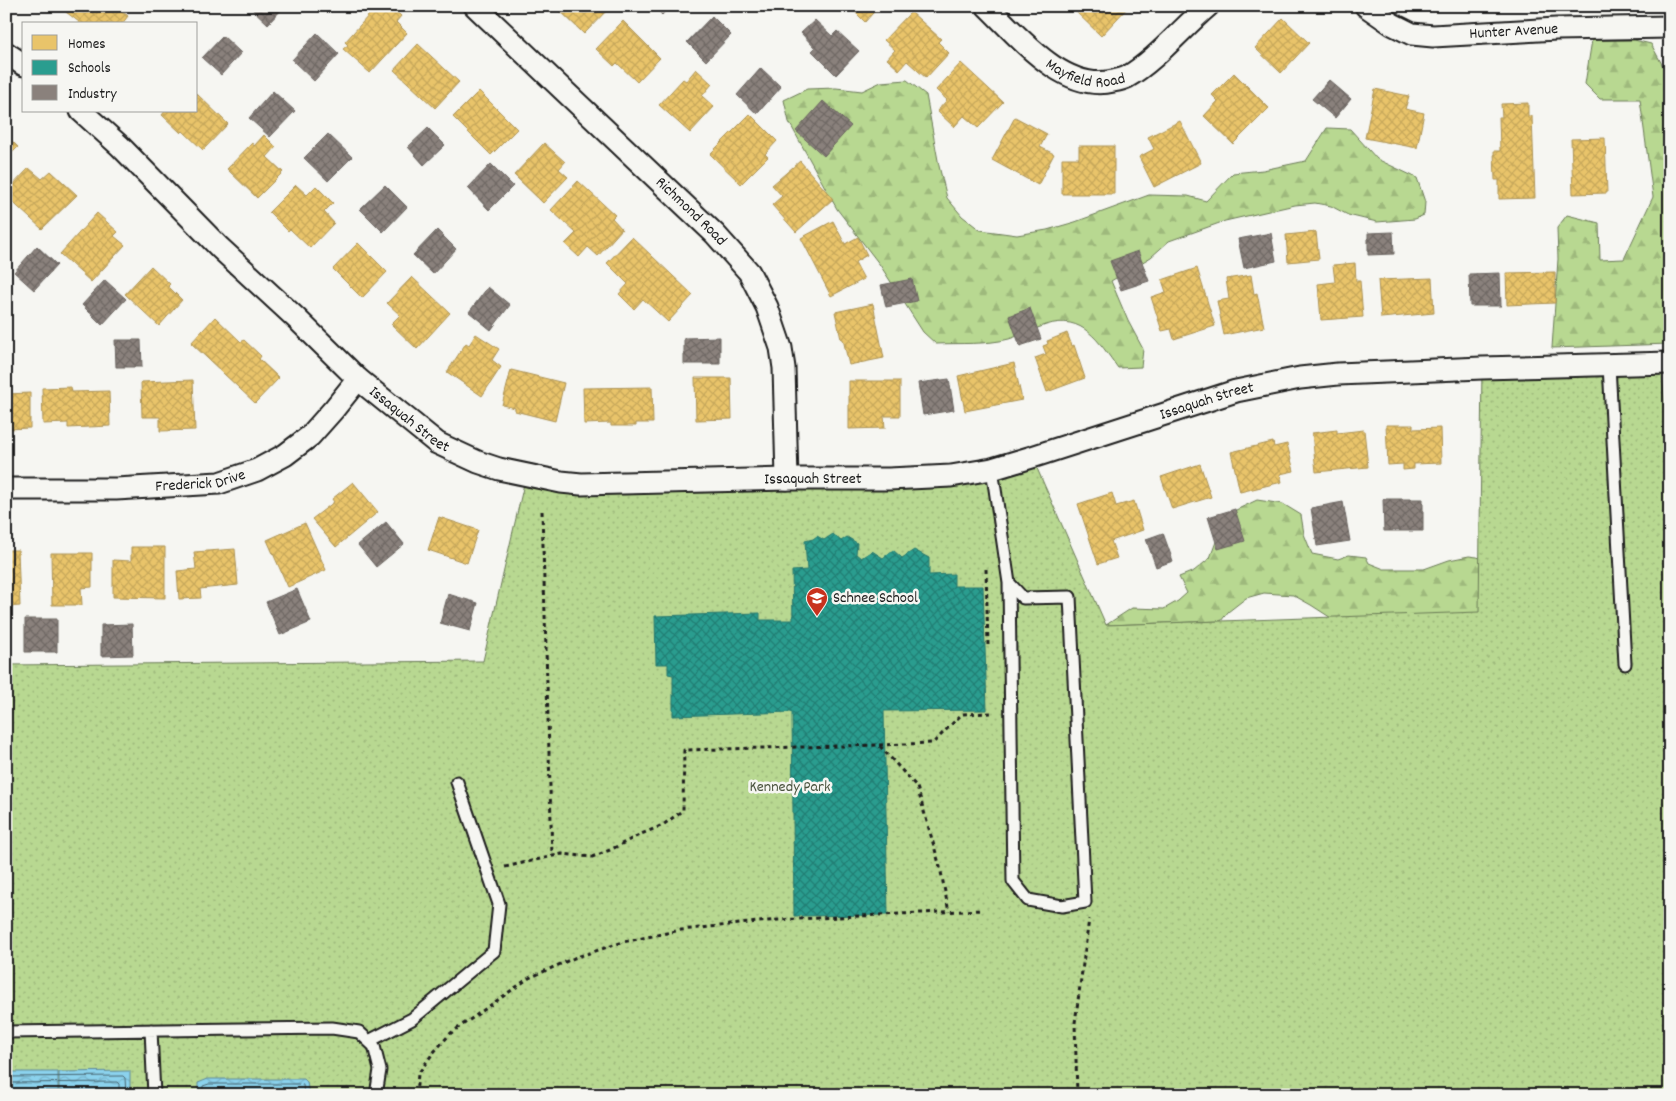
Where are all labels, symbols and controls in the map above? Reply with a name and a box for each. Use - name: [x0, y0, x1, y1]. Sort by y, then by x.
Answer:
- street label: Hunter Avenue: [1469, 17, 1559, 45]
- legend: [22, 22, 198, 112]
- text: Homes: [68, 34, 106, 56]
- street label: Mayfield Road: [1041, 53, 1128, 94]
- text: Schools: [68, 58, 111, 80]
- text: Industry: [68, 84, 117, 106]
- street label: Richmond Road: [650, 172, 732, 251]
- street label: Issaquah Street: [1157, 376, 1256, 426]
- street label: Issaquah Street: [364, 381, 453, 459]
- street label: Frederick Drive: [155, 463, 249, 498]
- street label: Issaquah Street: [764, 467, 862, 491]
- school or university icon: Schnee School: [805, 586, 829, 617]
- place label: Schnee School: [833, 587, 918, 610]
- park label: Kennedy Park: [749, 776, 831, 799]

